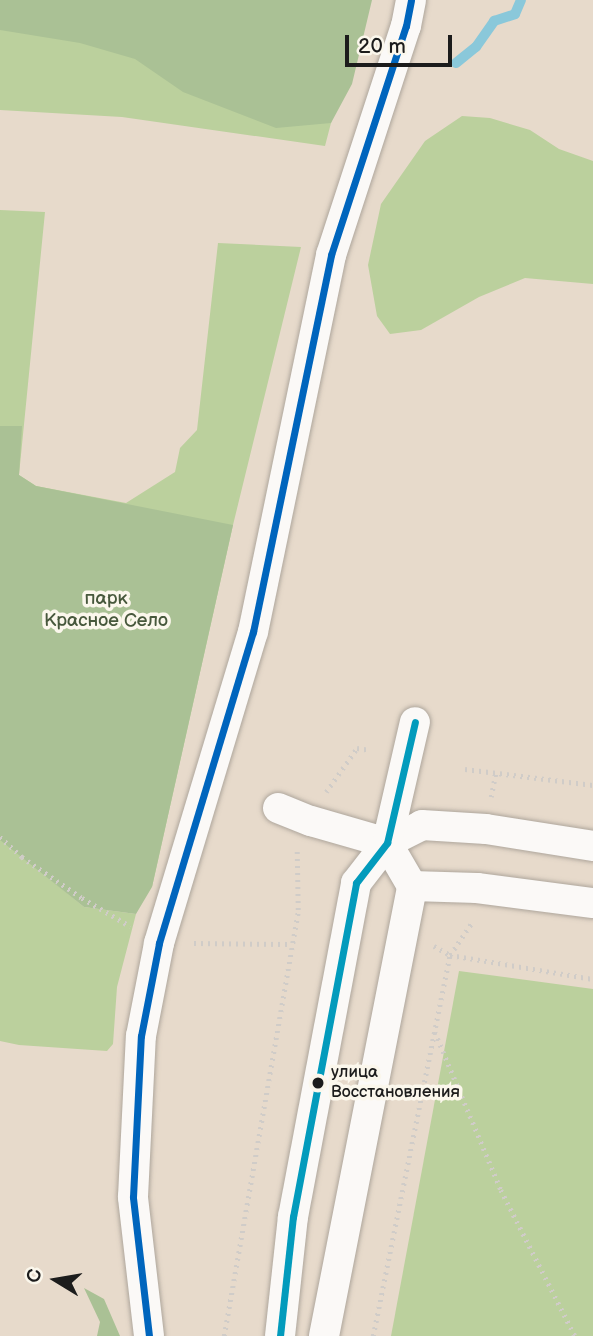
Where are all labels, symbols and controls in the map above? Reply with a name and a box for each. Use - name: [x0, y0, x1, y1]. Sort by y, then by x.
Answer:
- scale bar: [348, 21, 455, 65]
- text: 20 m: [358, 34, 406, 59]
- park label: парк Красное Село: [44, 588, 168, 632]
- place label: улица Восстановления: [331, 1063, 460, 1103]
- marker: улица Восстановления: [311, 1076, 325, 1090]
- north arrow: [21, 1245, 91, 1315]
- text: С: [22, 1267, 47, 1285]

